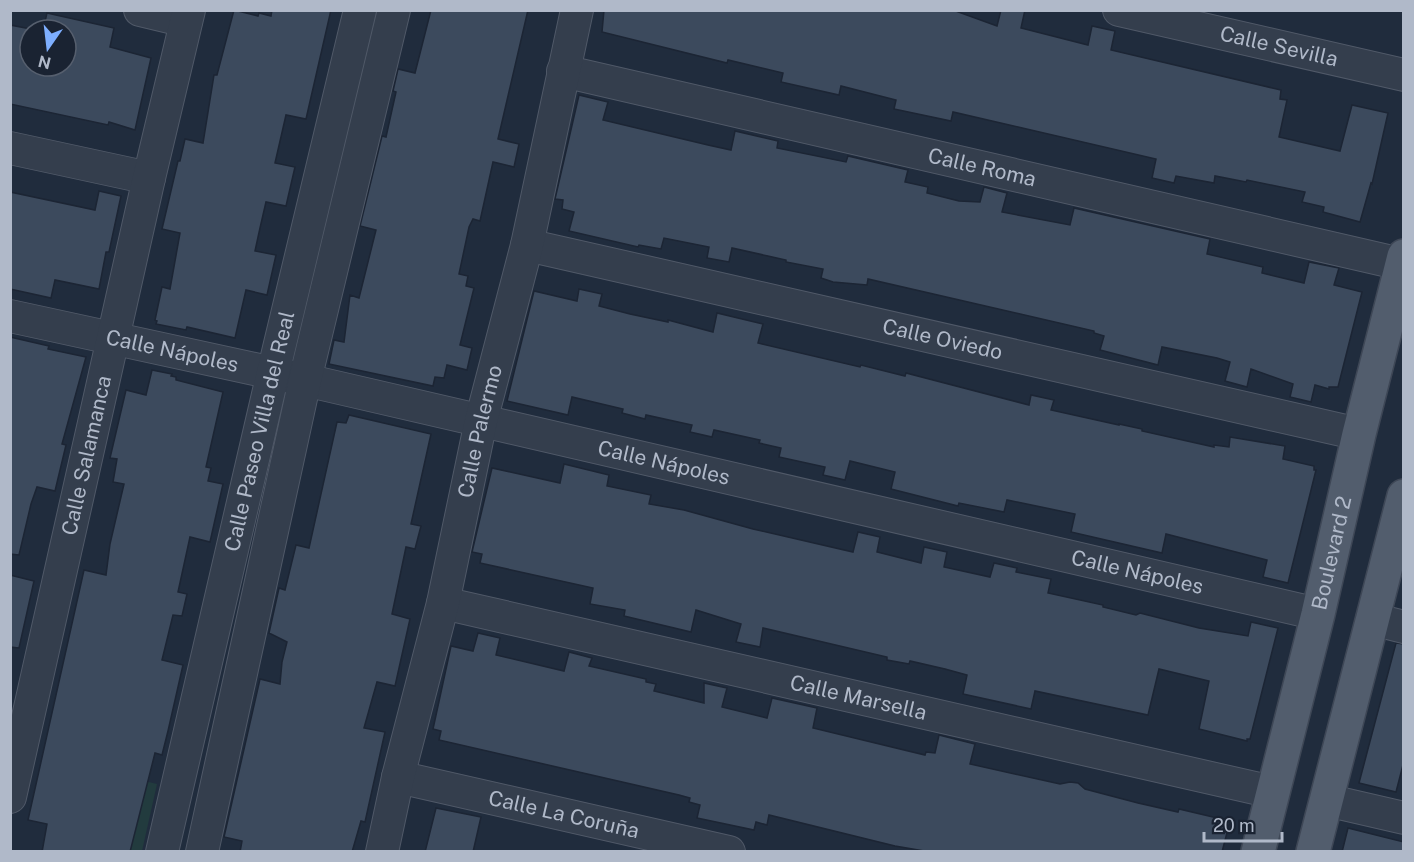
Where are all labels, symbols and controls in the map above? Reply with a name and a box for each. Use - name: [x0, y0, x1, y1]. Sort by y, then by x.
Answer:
- north arrow: [18, 18, 78, 78]
- street label: Calle Sevilla: [1218, 20, 1340, 72]
- text: N: [36, 51, 53, 73]
- street label: Calle Roma: [926, 142, 1039, 192]
- street label: Calle Paseo Villa del Real: [219, 308, 299, 554]
- street label: Calle Oviedo: [880, 313, 1005, 365]
- street label: Calle Nápoles: [104, 324, 241, 377]
- street label: Calle Palermo: [452, 362, 507, 500]
- street label: Calle Salamanca: [56, 373, 116, 538]
- street label: Calle Nápoles: [595, 435, 732, 490]
- street label: Boulevard 2: [1306, 494, 1356, 612]
- street label: Calle Nápoles: [1069, 544, 1206, 599]
- street label: Calle Marsella: [788, 670, 929, 725]
- street label: Calle La Coruña: [486, 785, 642, 843]
- scale bar: [1204, 805, 1282, 843]
- text: 20 m: [1213, 815, 1255, 836]

